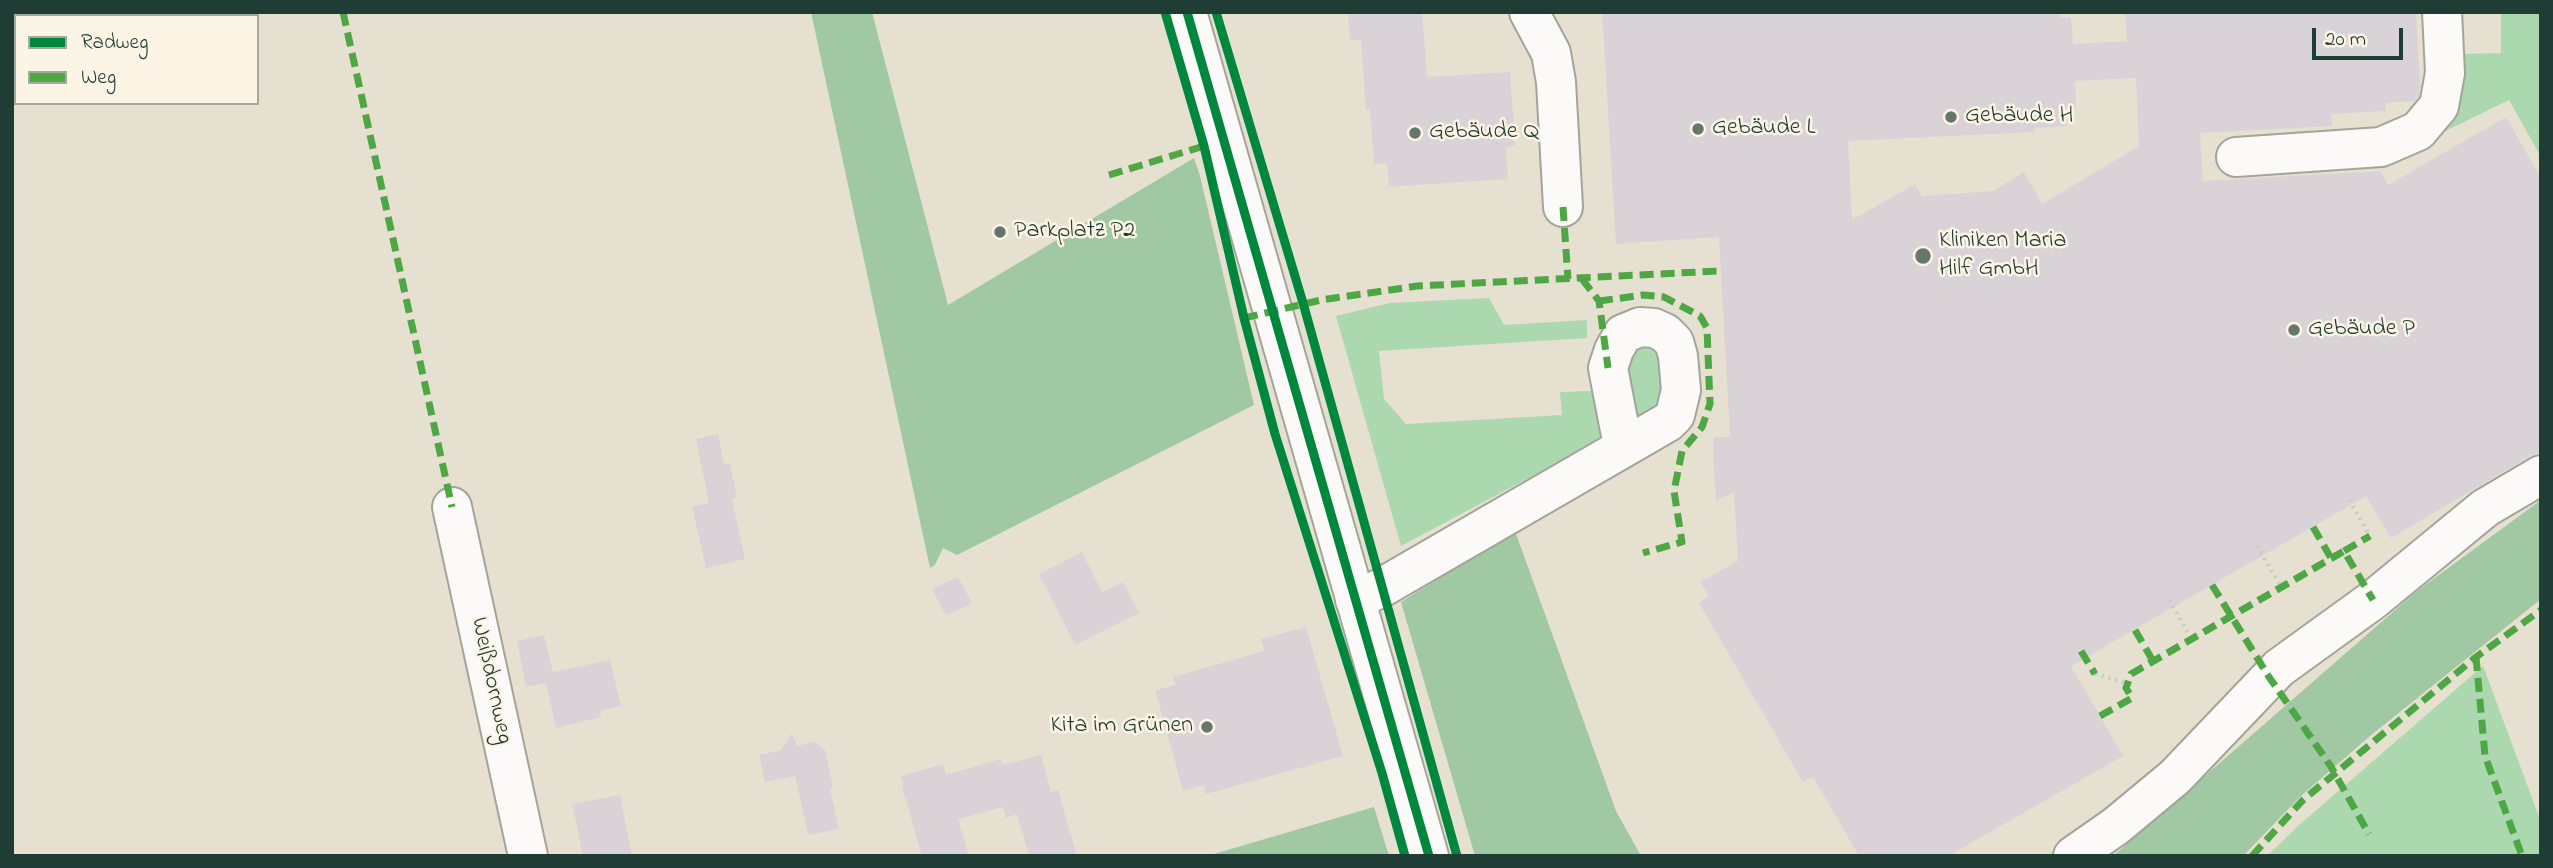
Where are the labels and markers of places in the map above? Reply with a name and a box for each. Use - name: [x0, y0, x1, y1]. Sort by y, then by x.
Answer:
- place label: Gebäude H: [1965, 103, 2073, 131]
- marker: Gebäude H: [1943, 109, 1959, 125]
- place label: Gebäude L: [1712, 115, 1815, 143]
- place label: Gebäude Q: [1429, 119, 1539, 147]
- marker: Gebäude L: [1690, 121, 1706, 137]
- marker: Gebäude Q: [1407, 125, 1423, 141]
- place label: Parkplatz P2: [1014, 218, 1135, 246]
- marker: Parkplatz P2: [992, 224, 1008, 240]
- place label: Kliniken Maria Hilf GmbH: [1939, 228, 2066, 284]
- marker: Kliniken Maria Hilf GmbH: [1913, 246, 1933, 266]
- place label: Gebäude P: [2308, 316, 2415, 344]
- marker: Gebäude P: [2286, 322, 2302, 338]
- place label: Kita im Grünen: [1051, 713, 1193, 741]
- marker: Kita im Grünen: [1199, 719, 1215, 735]

